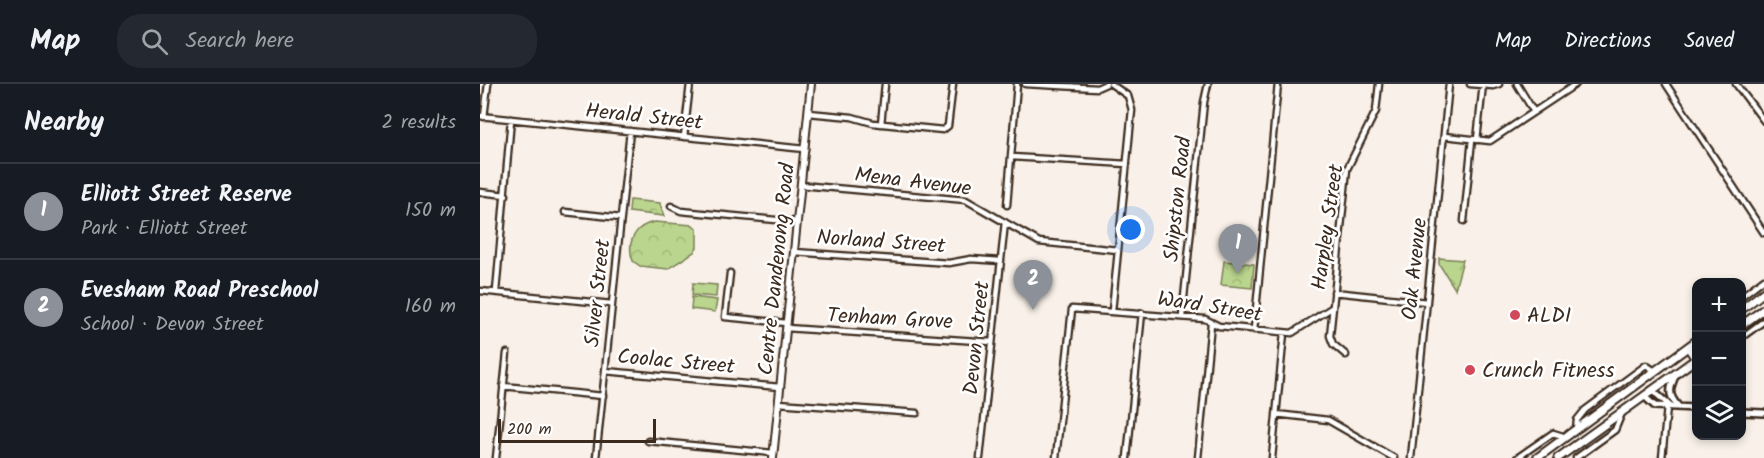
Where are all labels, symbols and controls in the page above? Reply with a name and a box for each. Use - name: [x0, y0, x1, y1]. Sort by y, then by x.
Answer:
- search box: [117, 14, 537, 68]
- text: Map: [30, 19, 81, 64]
- text: Search here: [186, 24, 294, 59]
- icon: search: [138, 25, 171, 58]
- text: Map: [1495, 25, 1531, 58]
- text: Directions: [1564, 25, 1651, 58]
- text: Saved: [1684, 25, 1734, 58]
- street label: Herald Street: [584, 95, 705, 140]
- text: Nearby: [24, 102, 104, 144]
- text: 2 results: [381, 107, 456, 139]
- street label: Shipston Road: [1156, 134, 1202, 263]
- street label: Mena Avenue: [853, 159, 974, 206]
- street label: Centre Dandenong Road: [750, 161, 805, 377]
- street label: Harpley Street: [1303, 161, 1354, 292]
- text: Elliott Street Reserve: [81, 178, 292, 213]
- text: 1: [40, 195, 47, 227]
- text: 150 m: [405, 195, 456, 227]
- text: Park · Elliott Street: [81, 213, 248, 245]
- your location: [1116, 215, 1145, 244]
- street label: Oak Avenue: [1394, 216, 1437, 322]
- street label: Norland Street: [815, 222, 947, 264]
- pin: 1: [1218, 224, 1257, 274]
- street label: Silver Street: [576, 237, 621, 349]
- pin: 2: [1014, 260, 1052, 310]
- text: Evesham Road Preschool: [81, 274, 318, 309]
- map controls: [1692, 278, 1746, 440]
- button: +: [1692, 278, 1746, 332]
- street label: Devon Street: [955, 279, 1000, 397]
- street label: Ward Street: [1155, 283, 1265, 332]
- text: 2: [38, 291, 49, 323]
- text: 160 m: [405, 291, 456, 323]
- street label: Tenham Grove: [826, 300, 954, 339]
- place label: ALDI: [1527, 300, 1571, 333]
- marker: ALDI: [1508, 308, 1522, 322]
- text: School · Devon Street: [81, 309, 264, 341]
- button: −: [1692, 332, 1746, 386]
- street label: Coolac Street: [616, 341, 737, 384]
- place label: Crunch Fitness: [1482, 355, 1615, 388]
- marker: Crunch Fitness: [1463, 363, 1477, 377]
- button: layers: [1692, 386, 1746, 440]
- scale bar: [498, 416, 656, 444]
- text: 200 m: [507, 417, 551, 442]

